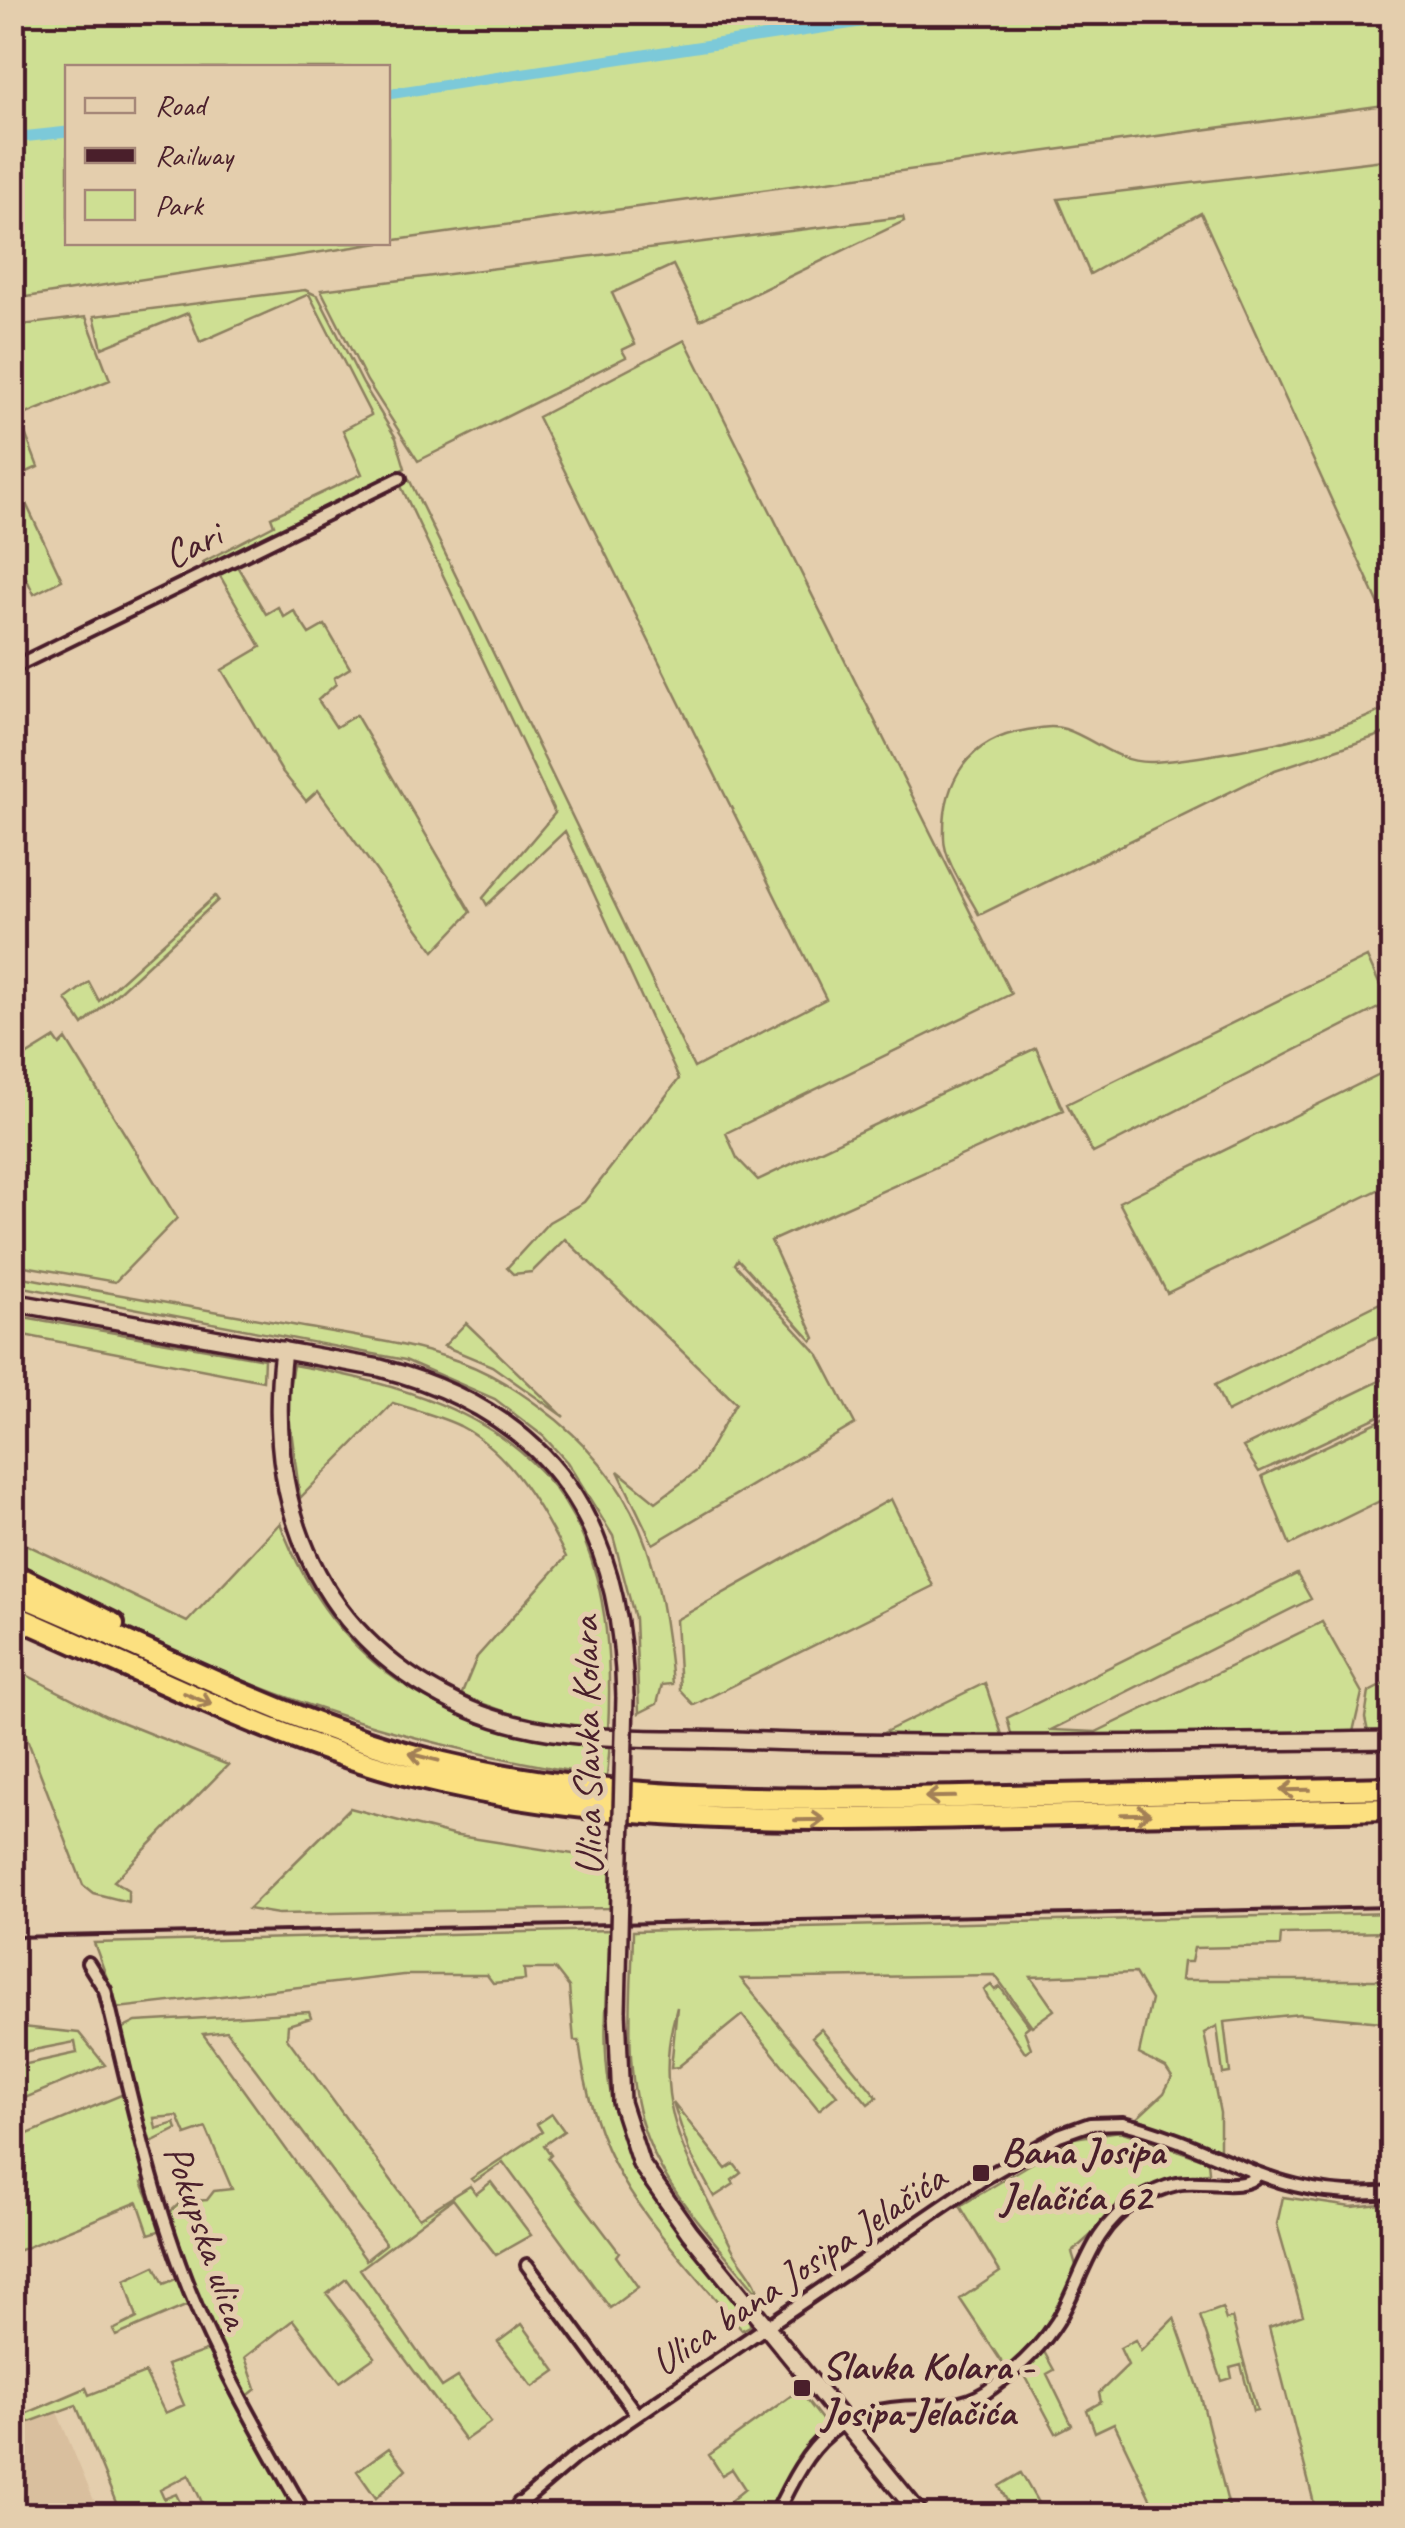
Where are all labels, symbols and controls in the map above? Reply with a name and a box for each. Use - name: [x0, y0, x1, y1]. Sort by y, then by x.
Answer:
- legend: [65, 65, 390, 245]
- text: Road: [155, 86, 209, 124]
- text: Railway: [155, 136, 235, 174]
- text: Park: [155, 186, 205, 224]
- street label: Cari: [155, 508, 234, 580]
- street label: Ulica Slavka Kolara: [560, 1613, 614, 1876]
- one-way arrow: [182, 1691, 212, 1709]
- one-way arrow: [409, 1747, 441, 1765]
- one-way arrow: [1280, 1781, 1312, 1800]
- one-way arrow: [925, 1788, 958, 1806]
- one-way arrow: [1119, 1805, 1151, 1824]
- one-way arrow: [792, 1810, 825, 1830]
- place label: Bana Josipa Jelačića 62: [998, 2126, 1167, 2222]
- street label: Pokupska ulica: [152, 2138, 263, 2338]
- street label: Ulica bana Josipa Jelačića: [642, 2151, 958, 2387]
- marker: Bana Josipa Jelačića 62: [970, 2162, 992, 2184]
- place label: Slavka Kolara - Josipa Jelačića: [819, 2341, 1035, 2437]
- marker: Slavka Kolara - Josipa Jelačića: [791, 2377, 813, 2399]

